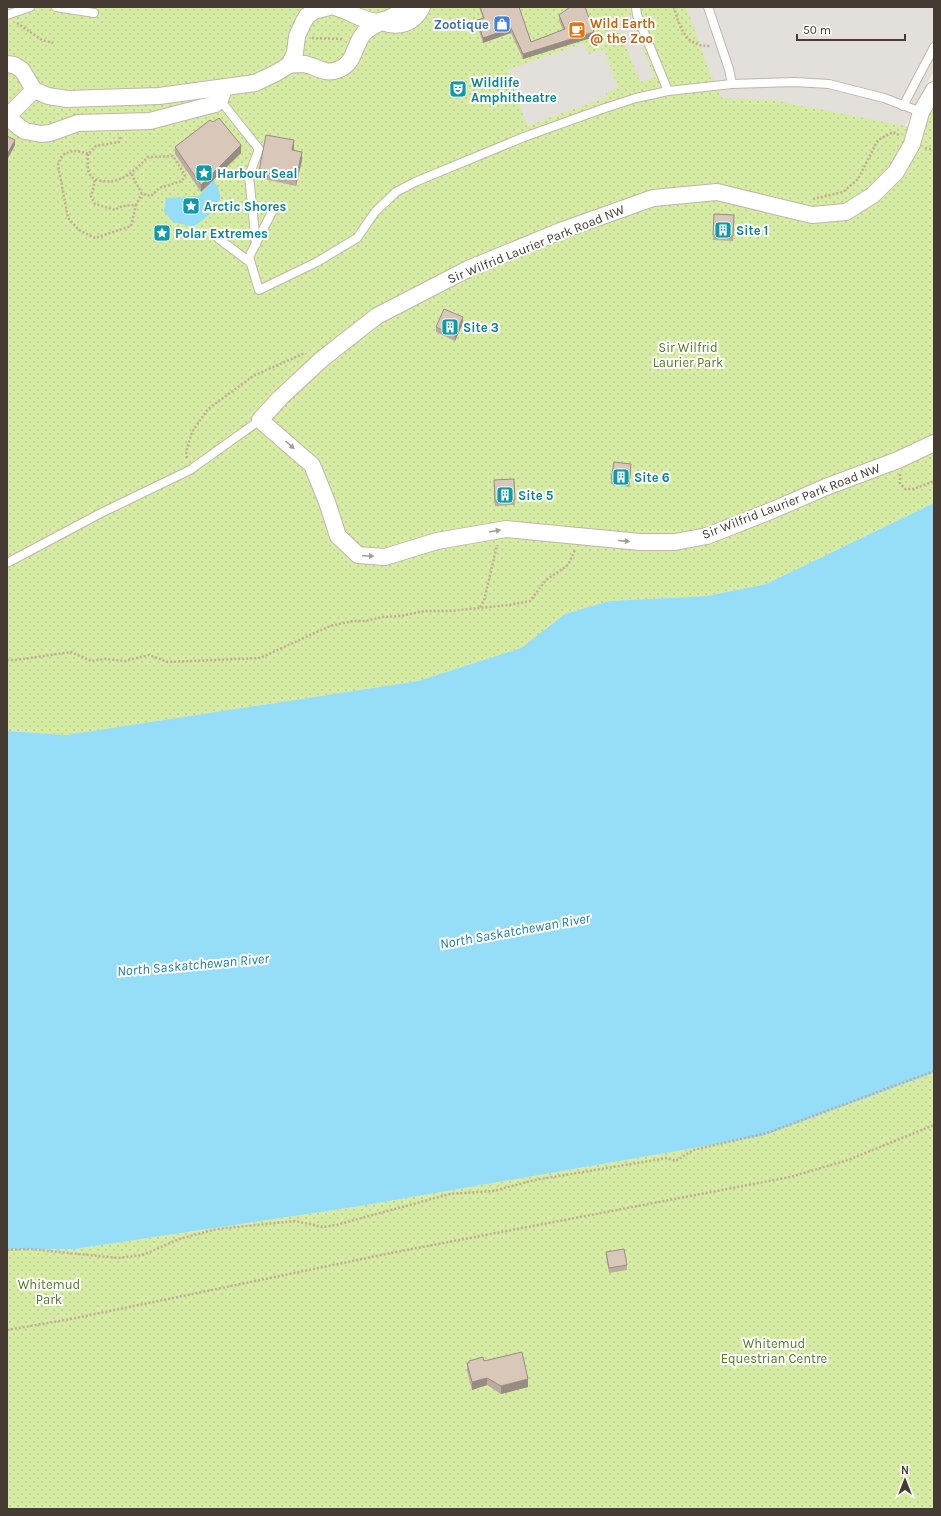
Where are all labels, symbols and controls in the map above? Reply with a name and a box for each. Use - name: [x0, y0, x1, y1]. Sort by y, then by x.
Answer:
- shop icon: Zootique: [492, 14, 512, 34]
- place label: Wild Earth @ the Zoo: [590, 16, 655, 46]
- scale bar: [797, 16, 905, 42]
- place label: Zootique: [434, 17, 489, 33]
- cafe icon: Wild Earth @ the Zoo: [567, 20, 587, 40]
- text: 50 m: [803, 23, 831, 37]
- place label: Wildlife Amphitheatre: [471, 75, 557, 105]
- theatre icon: Wildlife Amphitheatre: [448, 79, 468, 99]
- place icon: Harbour Seal: [194, 163, 214, 183]
- place label: Harbour Seal: [217, 166, 298, 181]
- place icon: Arctic Shores: [181, 196, 201, 216]
- place label: Arctic Shores: [204, 199, 286, 214]
- street label: Sir Wilfrid Laurier Park Road NW: [445, 201, 627, 286]
- building icon: Site 1: [713, 220, 733, 240]
- place icon: Polar Extremes: [152, 223, 172, 243]
- place label: Site 1: [736, 223, 769, 238]
- place label: Polar Extremes: [175, 226, 268, 241]
- building icon: Site 3: [440, 317, 460, 337]
- place label: Site 3: [463, 320, 499, 335]
- park label: Sir Wilfrid Laurier Park: [653, 340, 723, 370]
- one-way arrow: [284, 441, 295, 450]
- street label: Sir Wilfrid Laurier Park Road NW: [700, 460, 883, 542]
- building icon: Site 6: [611, 467, 631, 487]
- place label: Site 6: [634, 470, 670, 485]
- building icon: Site 5: [495, 485, 515, 505]
- place label: Site 5: [518, 488, 554, 503]
- one-way arrow: [489, 528, 501, 534]
- one-way arrow: [618, 538, 630, 545]
- one-way arrow: [362, 553, 375, 559]
- water label: North Saskatchewan River: [439, 909, 593, 953]
- water label: North Saskatchewan River: [116, 950, 271, 980]
- park label: Whitemud Park: [18, 1277, 80, 1307]
- park label: Whitemud Equestrian Centre: [721, 1336, 828, 1367]
- north arrow: [885, 1460, 925, 1500]
- text: N: [901, 1464, 909, 1477]

